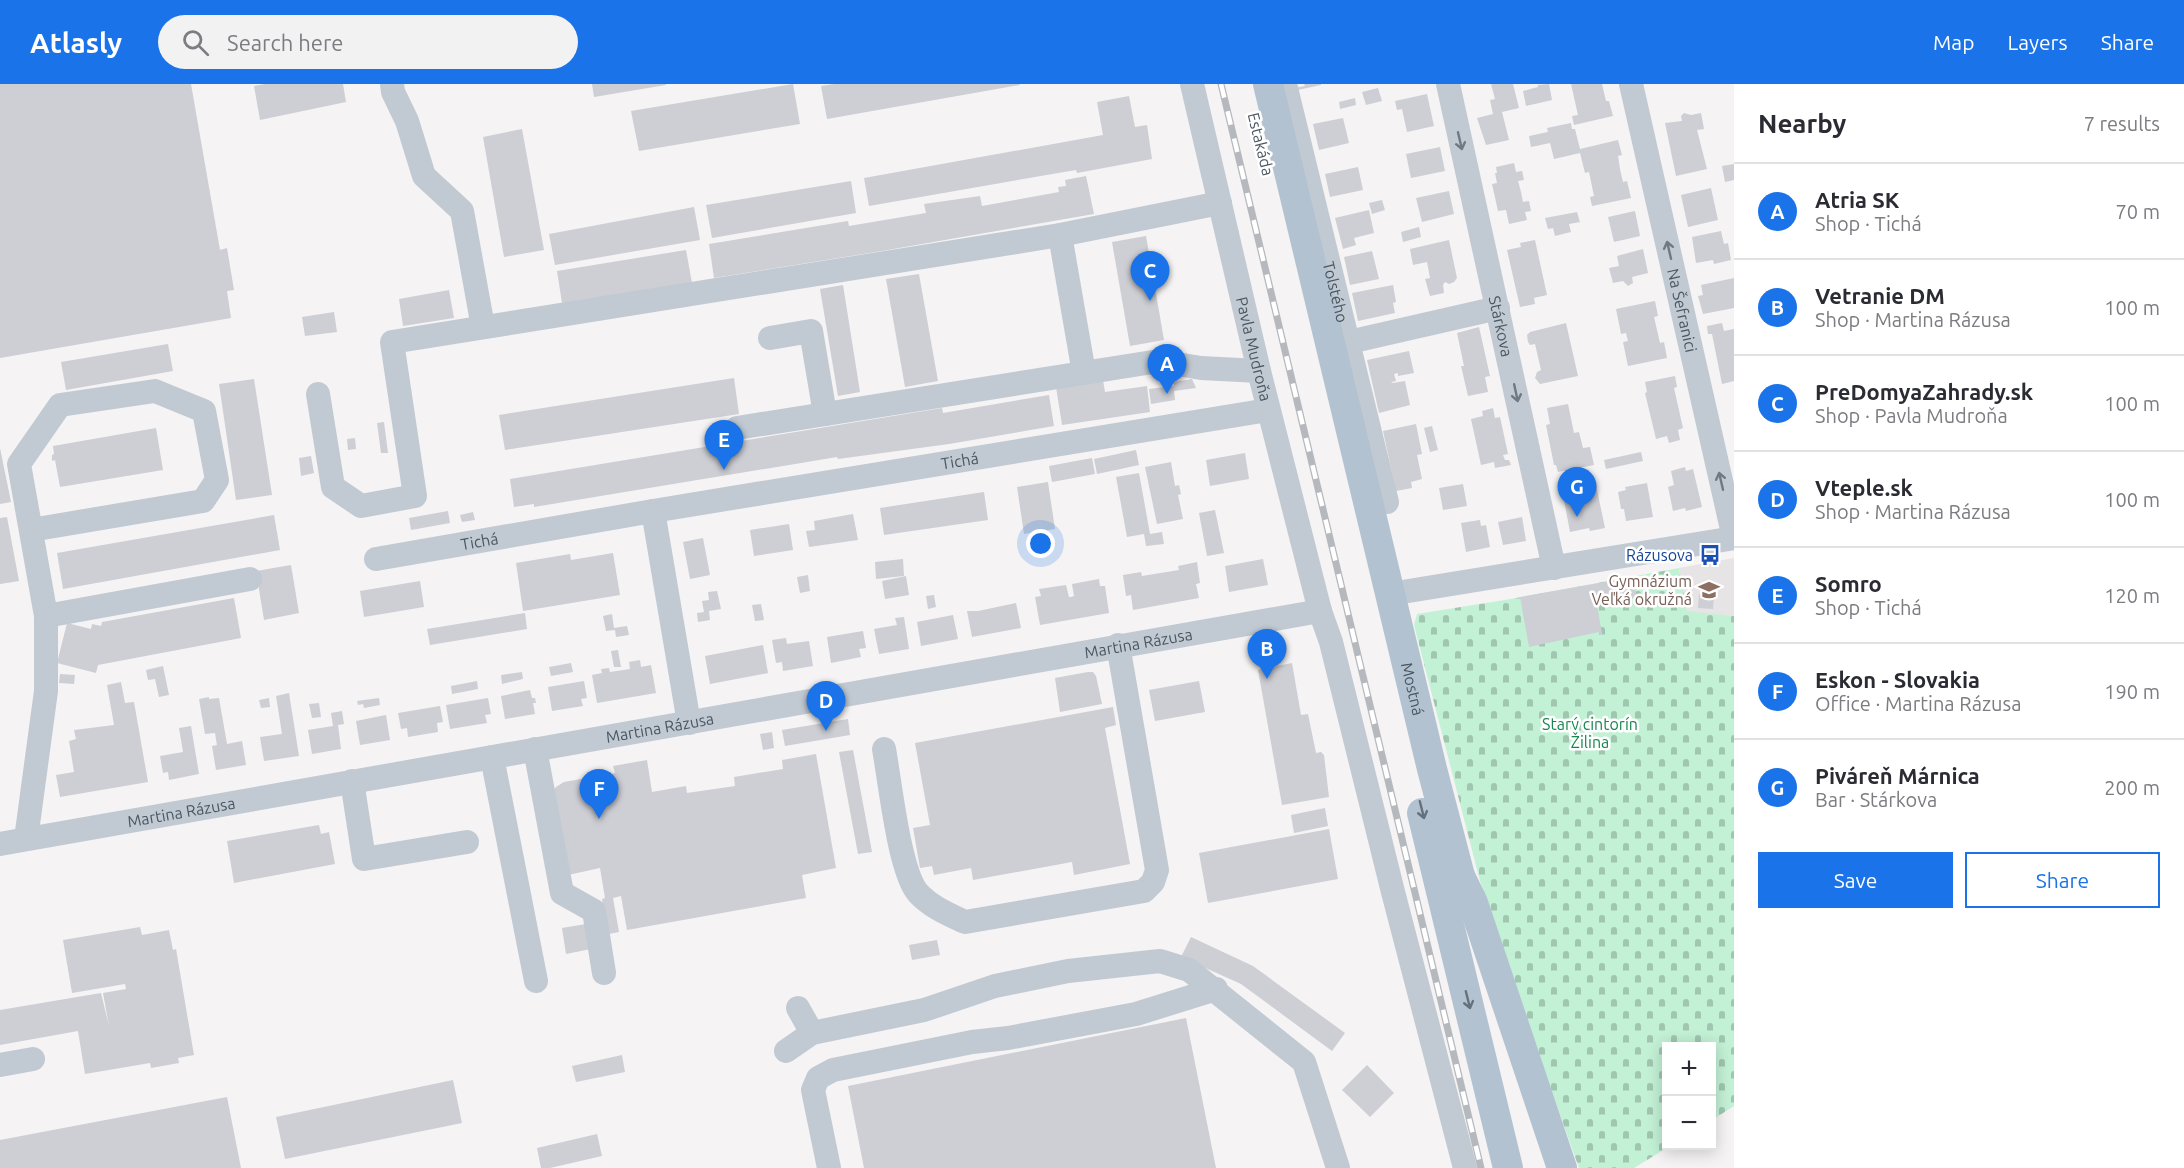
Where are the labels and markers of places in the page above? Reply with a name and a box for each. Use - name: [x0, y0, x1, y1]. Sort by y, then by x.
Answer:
- pin: C: [1130, 252, 1170, 301]
- pin: A: [1148, 344, 1186, 394]
- pin: E: [704, 420, 744, 470]
- pin: G: [1558, 468, 1596, 517]
- bus stop icon: Rázusova: [1698, 543, 1722, 567]
- place label: Rázusova: [1626, 546, 1693, 564]
- place label: Gymnázium Veľká okružná: [1592, 572, 1692, 608]
- school or university icon: Gymnázium Veľká okružná: [1697, 578, 1721, 602]
- pin: B: [1248, 630, 1286, 679]
- pin: D: [806, 682, 846, 731]
- pin: F: [580, 770, 618, 819]

